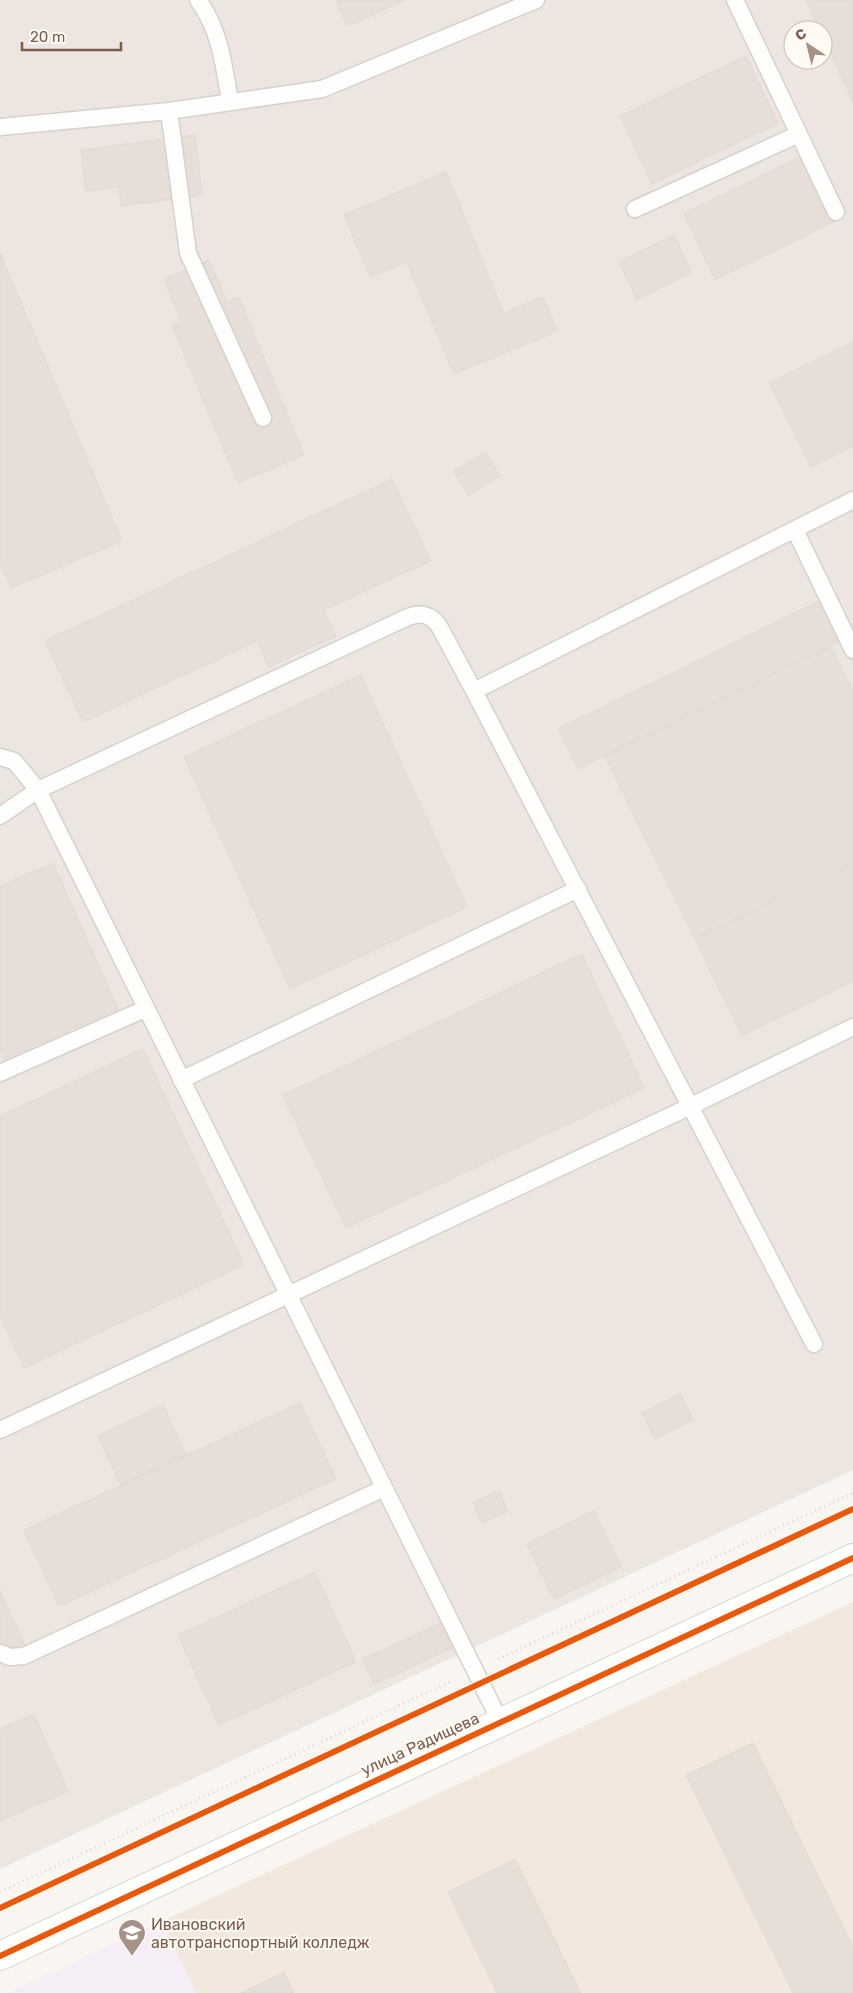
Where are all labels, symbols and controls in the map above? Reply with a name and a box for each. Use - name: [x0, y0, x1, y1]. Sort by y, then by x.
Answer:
- scale bar: [22, 20, 121, 52]
- north arrow: [783, 20, 833, 70]
- text: С: [792, 25, 810, 45]
- text: 20 m: [30, 28, 65, 46]
- street label: улица Радищева: [358, 1708, 482, 1780]
- place label: Ивановский автотранспортный колледж: [151, 1915, 370, 1952]
- school or university icon: Ивановский автотранспортный колледж: [117, 1918, 147, 1957]

